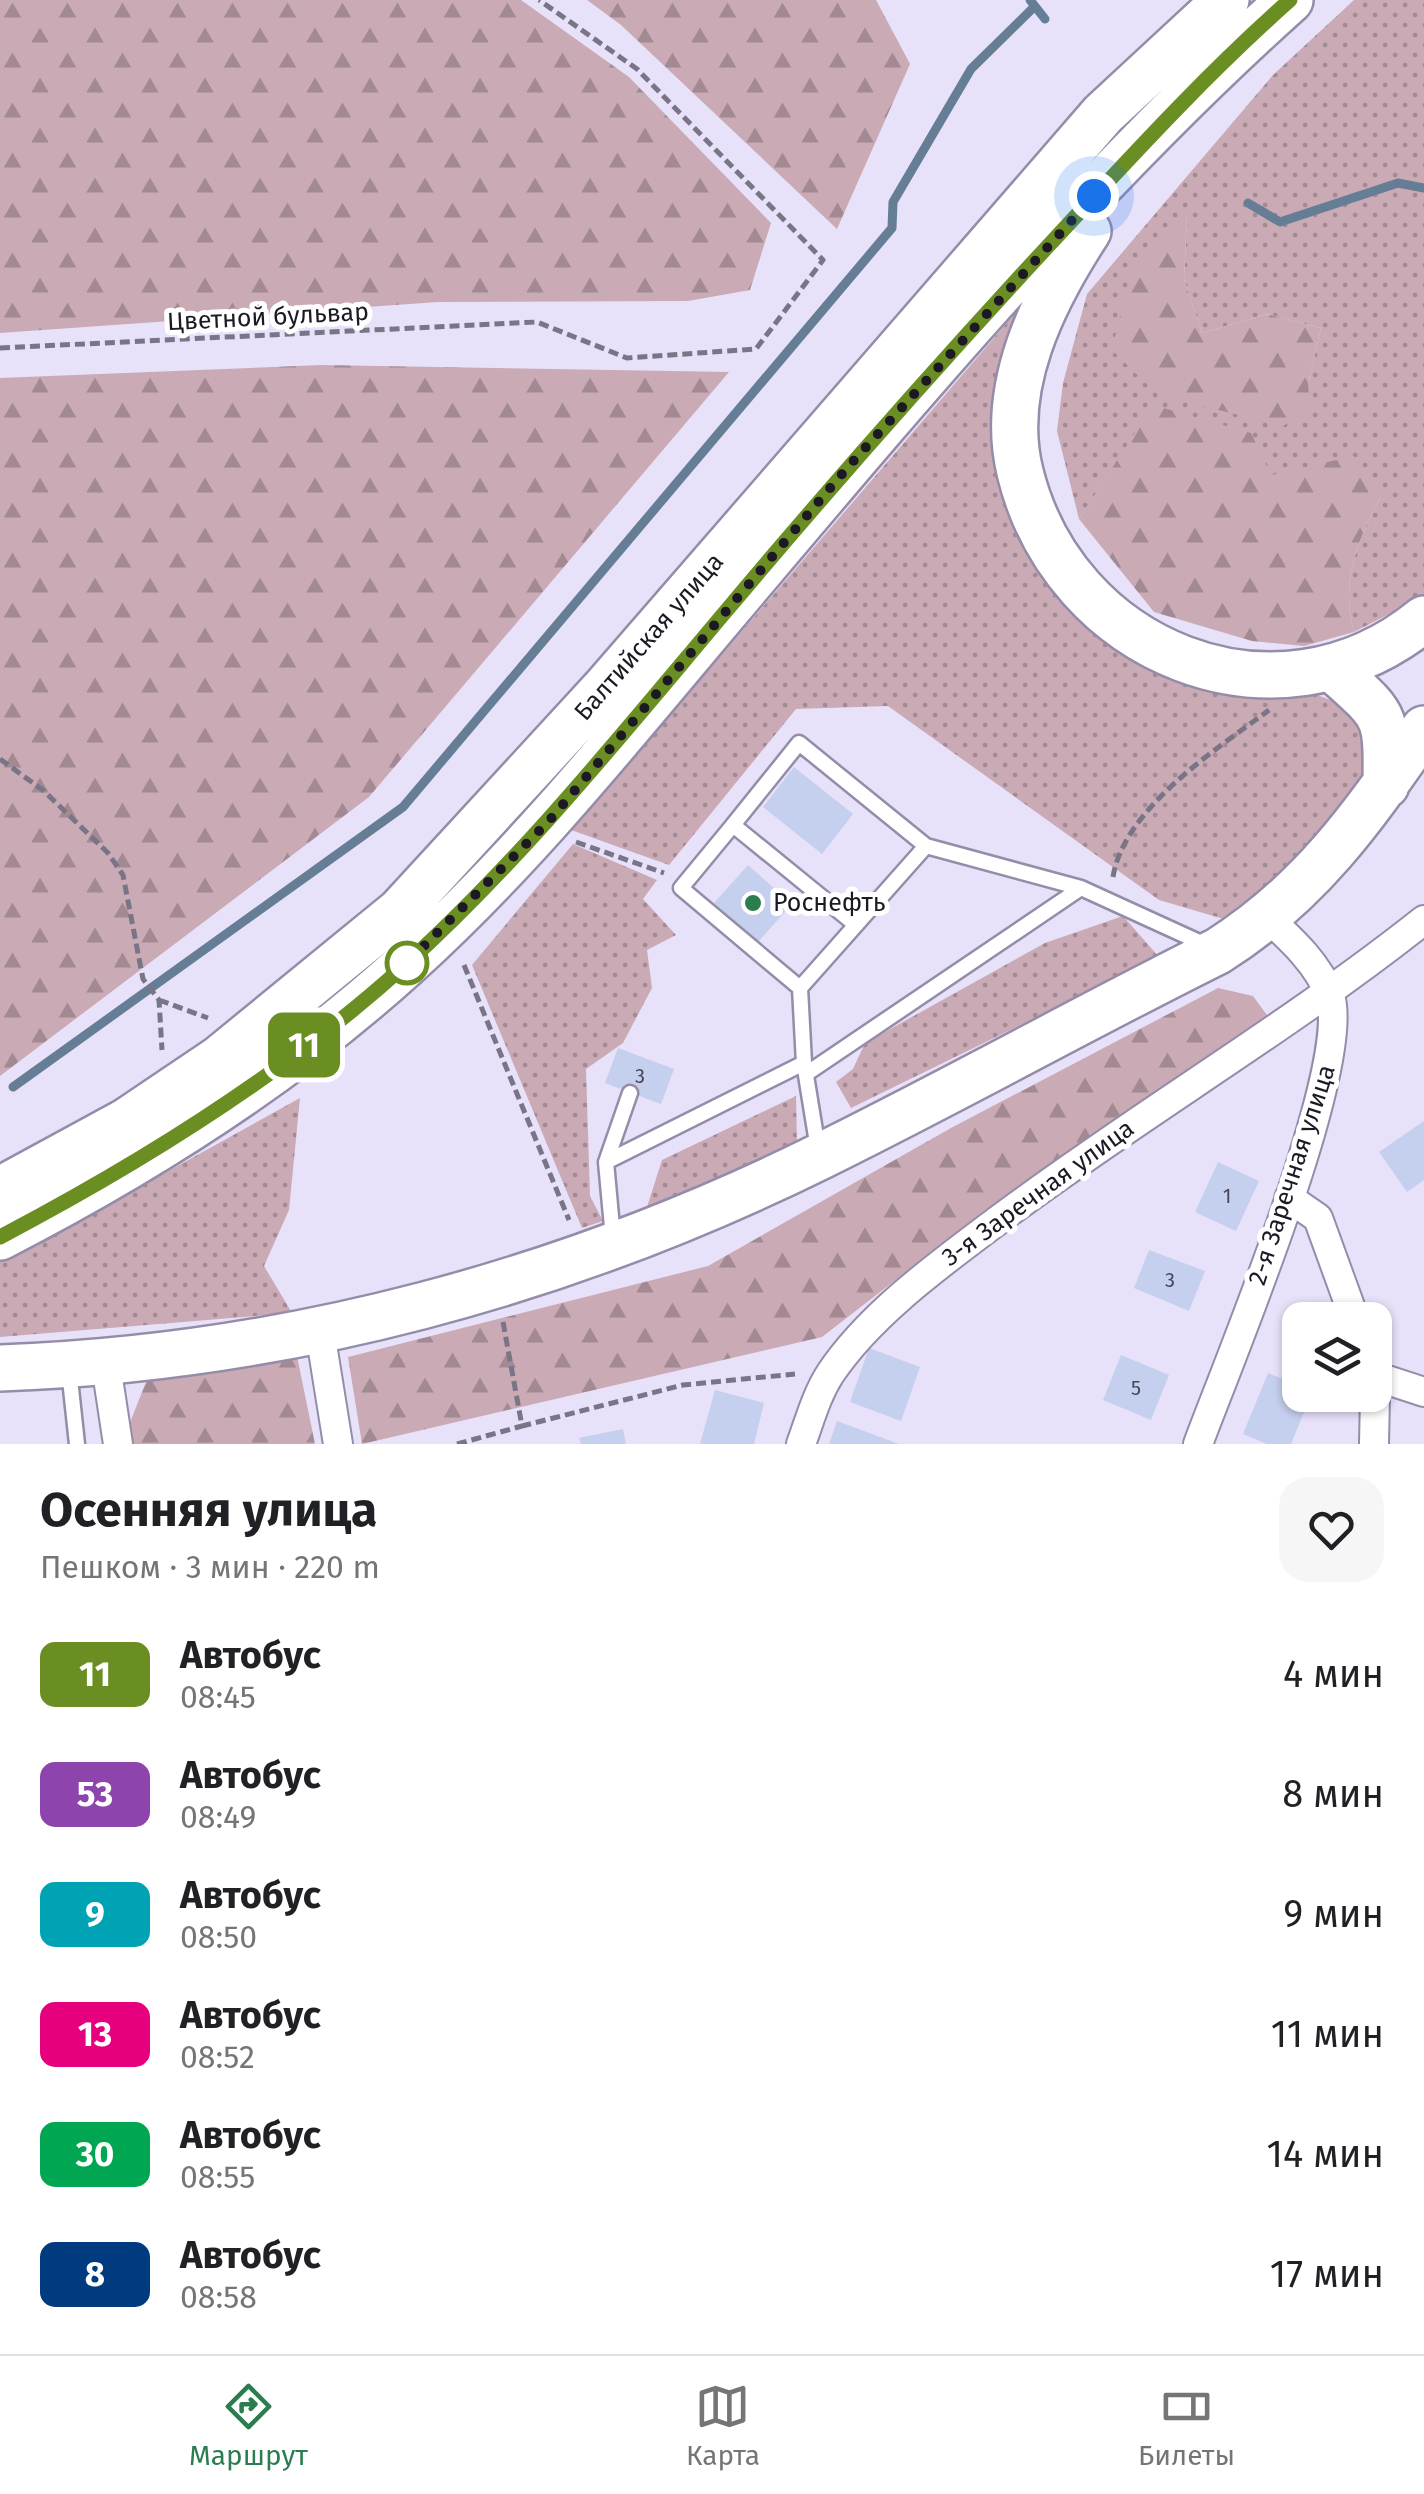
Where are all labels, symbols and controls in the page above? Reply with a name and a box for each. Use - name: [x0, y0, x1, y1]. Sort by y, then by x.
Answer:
- your location: [1069, 171, 1119, 221]
- street label: Цветной бульвар: [166, 297, 370, 337]
- street label: Балтийская улица: [568, 547, 730, 727]
- place label: Роснефть: [773, 888, 886, 918]
- marker: Роснефть: [742, 892, 764, 914]
- unlabelled marker: [386, 942, 428, 984]
- line badge: 11: [259, 1012, 349, 1078]
- text: 11: [288, 1024, 320, 1066]
- street label: 2-я Заречная улица: [1242, 1061, 1342, 1289]
- house number: 3: [635, 1064, 645, 1088]
- street label: 3-я Заречная улица: [936, 1113, 1140, 1273]
- house number: 1: [1223, 1184, 1231, 1208]
- house number: 3: [1165, 1268, 1175, 1292]
- map controls: [1282, 1302, 1392, 1412]
- button: layers: [1282, 1302, 1392, 1412]
- house number: 5: [1131, 1376, 1141, 1400]
- button: heart: [1279, 1477, 1384, 1582]
- text: Осенняя улица: [40, 1481, 377, 1539]
- text: Пешком · 3 мин · 220 m: [40, 1548, 380, 1586]
- text: Автобус: [180, 1632, 321, 1678]
- text: 4 мин: [1283, 1651, 1384, 1697]
- text: 11: [79, 1653, 111, 1695]
- text: 08:45: [180, 1678, 256, 1716]
- text: Автобус: [180, 1752, 321, 1798]
- text: 8 мин: [1282, 1771, 1384, 1817]
- text: 53: [77, 1773, 113, 1815]
- text: 08:49: [180, 1798, 256, 1836]
- text: Автобус: [180, 1872, 321, 1918]
- text: 9 мин: [1283, 1891, 1384, 1937]
- text: 9: [85, 1893, 105, 1935]
- text: 08:50: [180, 1918, 257, 1956]
- text: Автобус: [180, 1992, 321, 2038]
- text: 11 мин: [1271, 2011, 1384, 2057]
- text: 13: [78, 2013, 112, 2055]
- text: 08:52: [180, 2038, 255, 2076]
- text: Автобус: [180, 2112, 321, 2158]
- text: 14 мин: [1266, 2131, 1384, 2177]
- text: 30: [76, 2133, 114, 2175]
- text: 08:55: [180, 2158, 255, 2196]
- text: Автобус: [180, 2232, 321, 2278]
- text: 17 мин: [1270, 2251, 1384, 2297]
- text: 8: [85, 2253, 105, 2295]
- text: 08:58: [180, 2278, 257, 2316]
- tab: Маршрут: [189, 2379, 308, 2472]
- tab: Карта: [686, 2379, 760, 2472]
- tab: Билеты: [1138, 2379, 1235, 2472]

